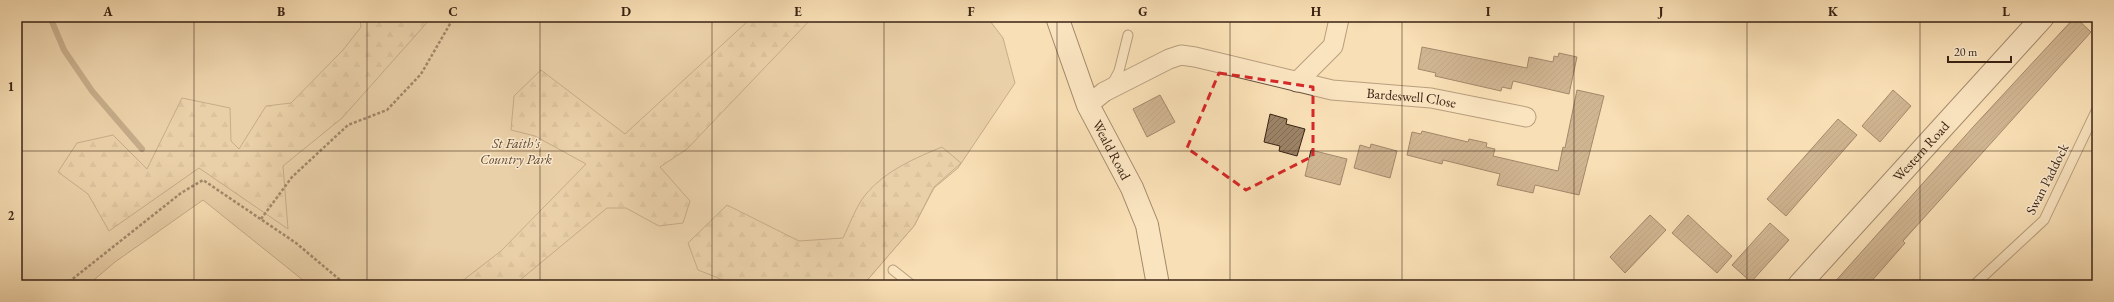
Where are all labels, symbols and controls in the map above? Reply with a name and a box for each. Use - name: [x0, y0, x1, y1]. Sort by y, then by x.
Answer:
- text: A: [102, 3, 113, 20]
- text: B: [277, 3, 285, 20]
- text: C: [448, 3, 458, 20]
- text: D: [621, 3, 631, 20]
- text: E: [794, 3, 802, 20]
- text: F: [967, 3, 975, 20]
- text: G: [1138, 3, 1148, 20]
- text: H: [1311, 3, 1322, 20]
- text: I: [1486, 3, 1491, 20]
- text: J: [1657, 3, 1664, 20]
- text: K: [1828, 3, 1839, 20]
- text: L: [2002, 3, 2010, 20]
- scale bar: [1948, 38, 2011, 64]
- text: 20 m: [1954, 44, 1978, 60]
- text: 1: [8, 78, 15, 95]
- street label: Bardeswell Close: [1366, 84, 1458, 112]
- street label: Weald Road: [1089, 117, 1135, 184]
- street label: Western Road: [1889, 117, 1954, 185]
- park label: St Faith's Country Park: [480, 134, 553, 168]
- street label: Swan Paddock: [2021, 140, 2073, 218]
- text: 2: [8, 207, 15, 224]

